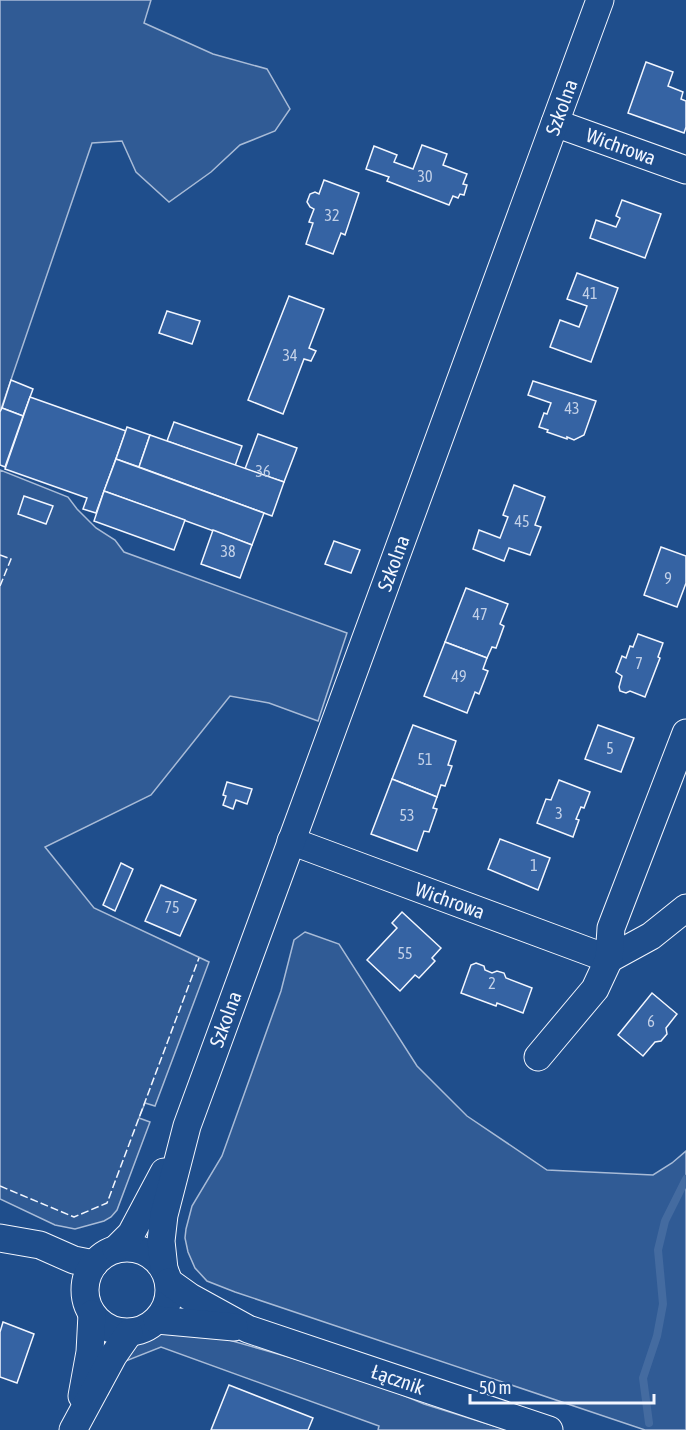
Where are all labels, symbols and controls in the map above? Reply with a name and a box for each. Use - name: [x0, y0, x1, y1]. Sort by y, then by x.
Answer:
- street label: Szkolna: [540, 76, 582, 138]
- street label: Wichrowa: [583, 123, 659, 169]
- house number: 30: [417, 167, 433, 185]
- house number: 32: [324, 206, 340, 224]
- house number: 41: [582, 284, 598, 302]
- house number: 34: [282, 346, 298, 364]
- house number: 43: [564, 399, 580, 417]
- house number: 36: [255, 462, 271, 480]
- house number: 45: [514, 512, 530, 530]
- street label: Szkolna: [372, 532, 414, 594]
- house number: 38: [220, 542, 236, 560]
- house number: 9: [664, 569, 672, 587]
- house number: 47: [472, 605, 488, 623]
- house number: 7: [635, 654, 643, 672]
- house number: 49: [451, 667, 467, 685]
- house number: 5: [606, 739, 614, 757]
- house number: 51: [417, 750, 433, 768]
- house number: 3: [555, 804, 563, 822]
- house number: 53: [399, 806, 415, 824]
- house number: 1: [530, 856, 538, 874]
- street label: Wichrowa: [412, 877, 488, 923]
- house number: 75: [164, 898, 180, 916]
- house number: 55: [397, 944, 413, 962]
- house number: 2: [488, 974, 496, 992]
- street label: Szkolna: [204, 988, 246, 1050]
- house number: 6: [647, 1012, 655, 1030]
- street label: Łącznik: [368, 1359, 428, 1399]
- scale bar: [470, 1367, 654, 1405]
- text: 50 m: [479, 1377, 511, 1398]

